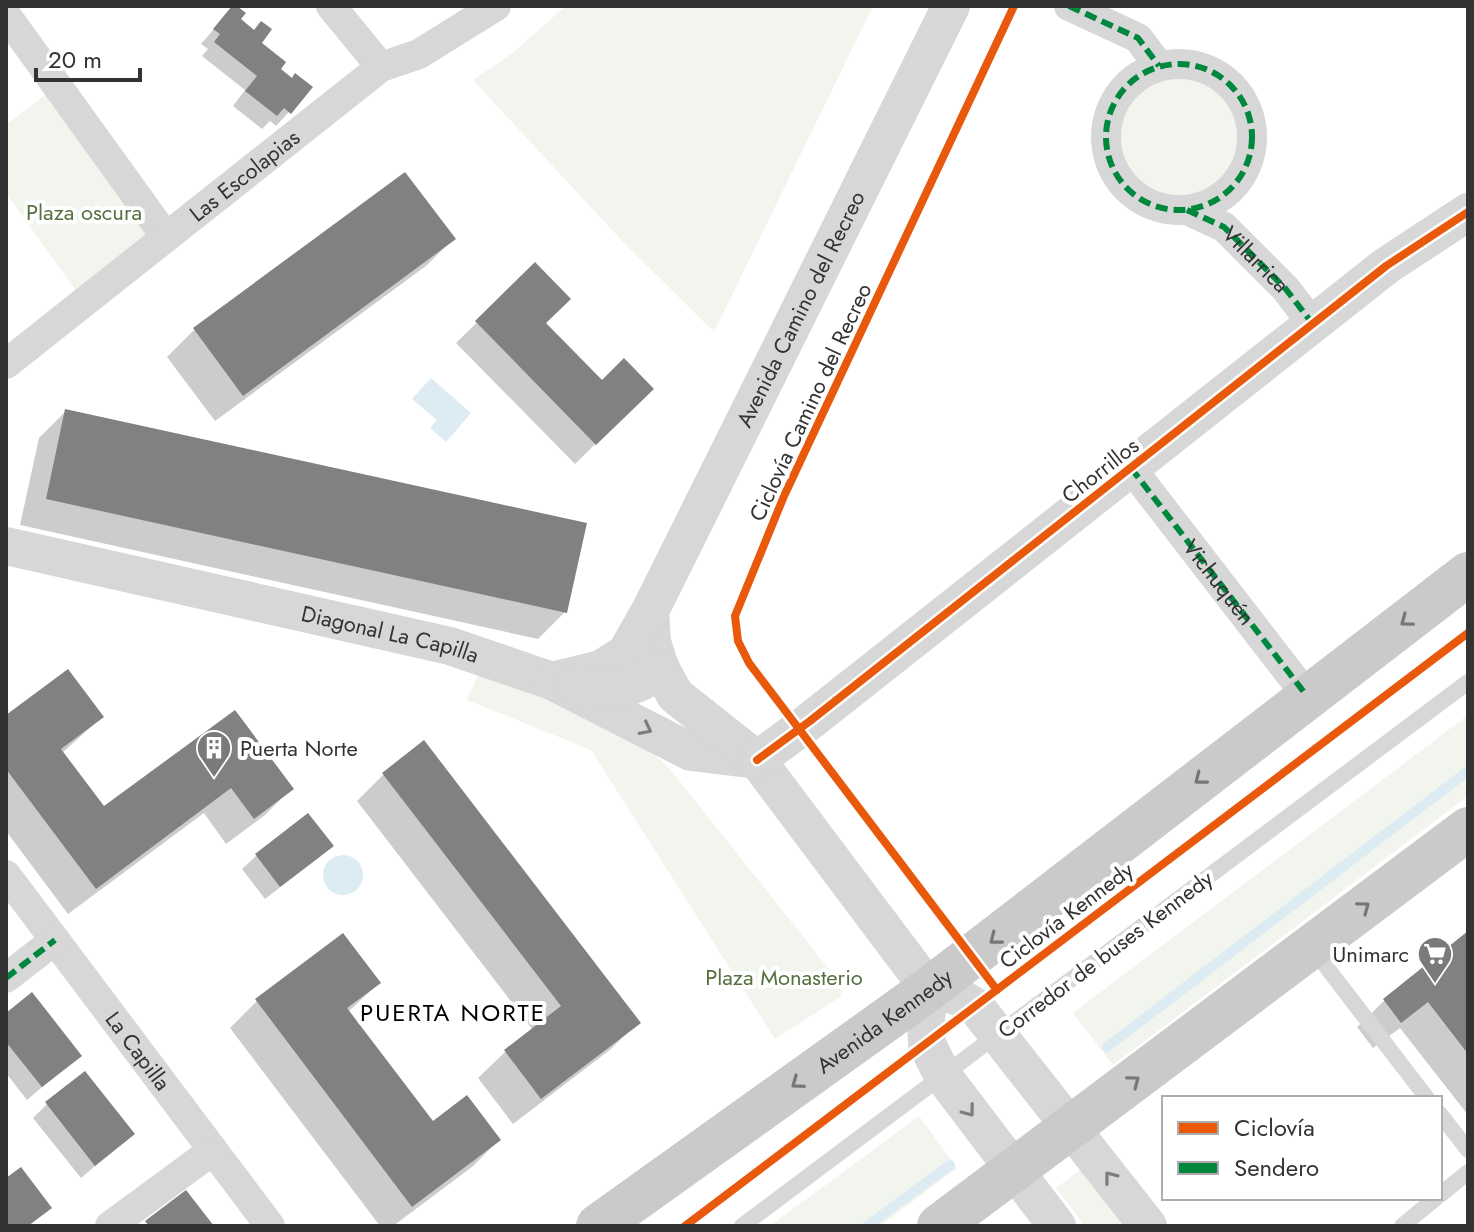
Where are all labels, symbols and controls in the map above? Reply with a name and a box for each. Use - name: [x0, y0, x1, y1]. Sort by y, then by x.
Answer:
- scale bar: [36, 32, 140, 82]
- text: 20 m: [48, 42, 102, 77]
- street label: Las Escolapias: [182, 121, 306, 229]
- street label: Avenida Camino del Recreo: [728, 185, 873, 432]
- park label: Plaza oscura: [26, 196, 142, 228]
- street label: Villarrica: [1215, 218, 1297, 300]
- street label: Ciclovía Camino del Recreo: [741, 278, 879, 526]
- street label: Chorrillos: [1055, 429, 1146, 510]
- street label: Vichuquén: [1175, 532, 1262, 632]
- street label: Diagonal La Capilla: [298, 597, 483, 671]
- one-way arrow: [1400, 611, 1415, 625]
- one-way arrow: [638, 720, 653, 735]
- building icon: Puerta Norte: [195, 729, 233, 779]
- place label: Puerta Norte: [240, 732, 358, 764]
- one-way arrow: [1194, 770, 1209, 784]
- street label: Ciclovía Kennedy: [992, 854, 1140, 976]
- street label: Corredor de buses Kennedy: [991, 862, 1219, 1046]
- one-way arrow: [1355, 903, 1369, 917]
- one-way arrow: [989, 929, 1003, 943]
- supermarket icon: Unimarc: [1416, 935, 1454, 985]
- place label: Unimarc: [1332, 938, 1409, 970]
- park label: Plaza Monasterio: [705, 961, 863, 993]
- street label: Avenida Kennedy: [809, 961, 959, 1081]
- district label: PUERTA NORTE: [360, 995, 546, 1030]
- street label: La Capilla: [98, 1005, 179, 1097]
- one-way arrow: [792, 1074, 806, 1088]
- one-way arrow: [1125, 1076, 1140, 1090]
- legend: [1162, 1096, 1442, 1200]
- one-way arrow: [959, 1102, 973, 1116]
- text: Ciclovía: [1234, 1110, 1315, 1145]
- text: Sendero: [1234, 1150, 1319, 1185]
- one-way arrow: [1105, 1171, 1119, 1186]

